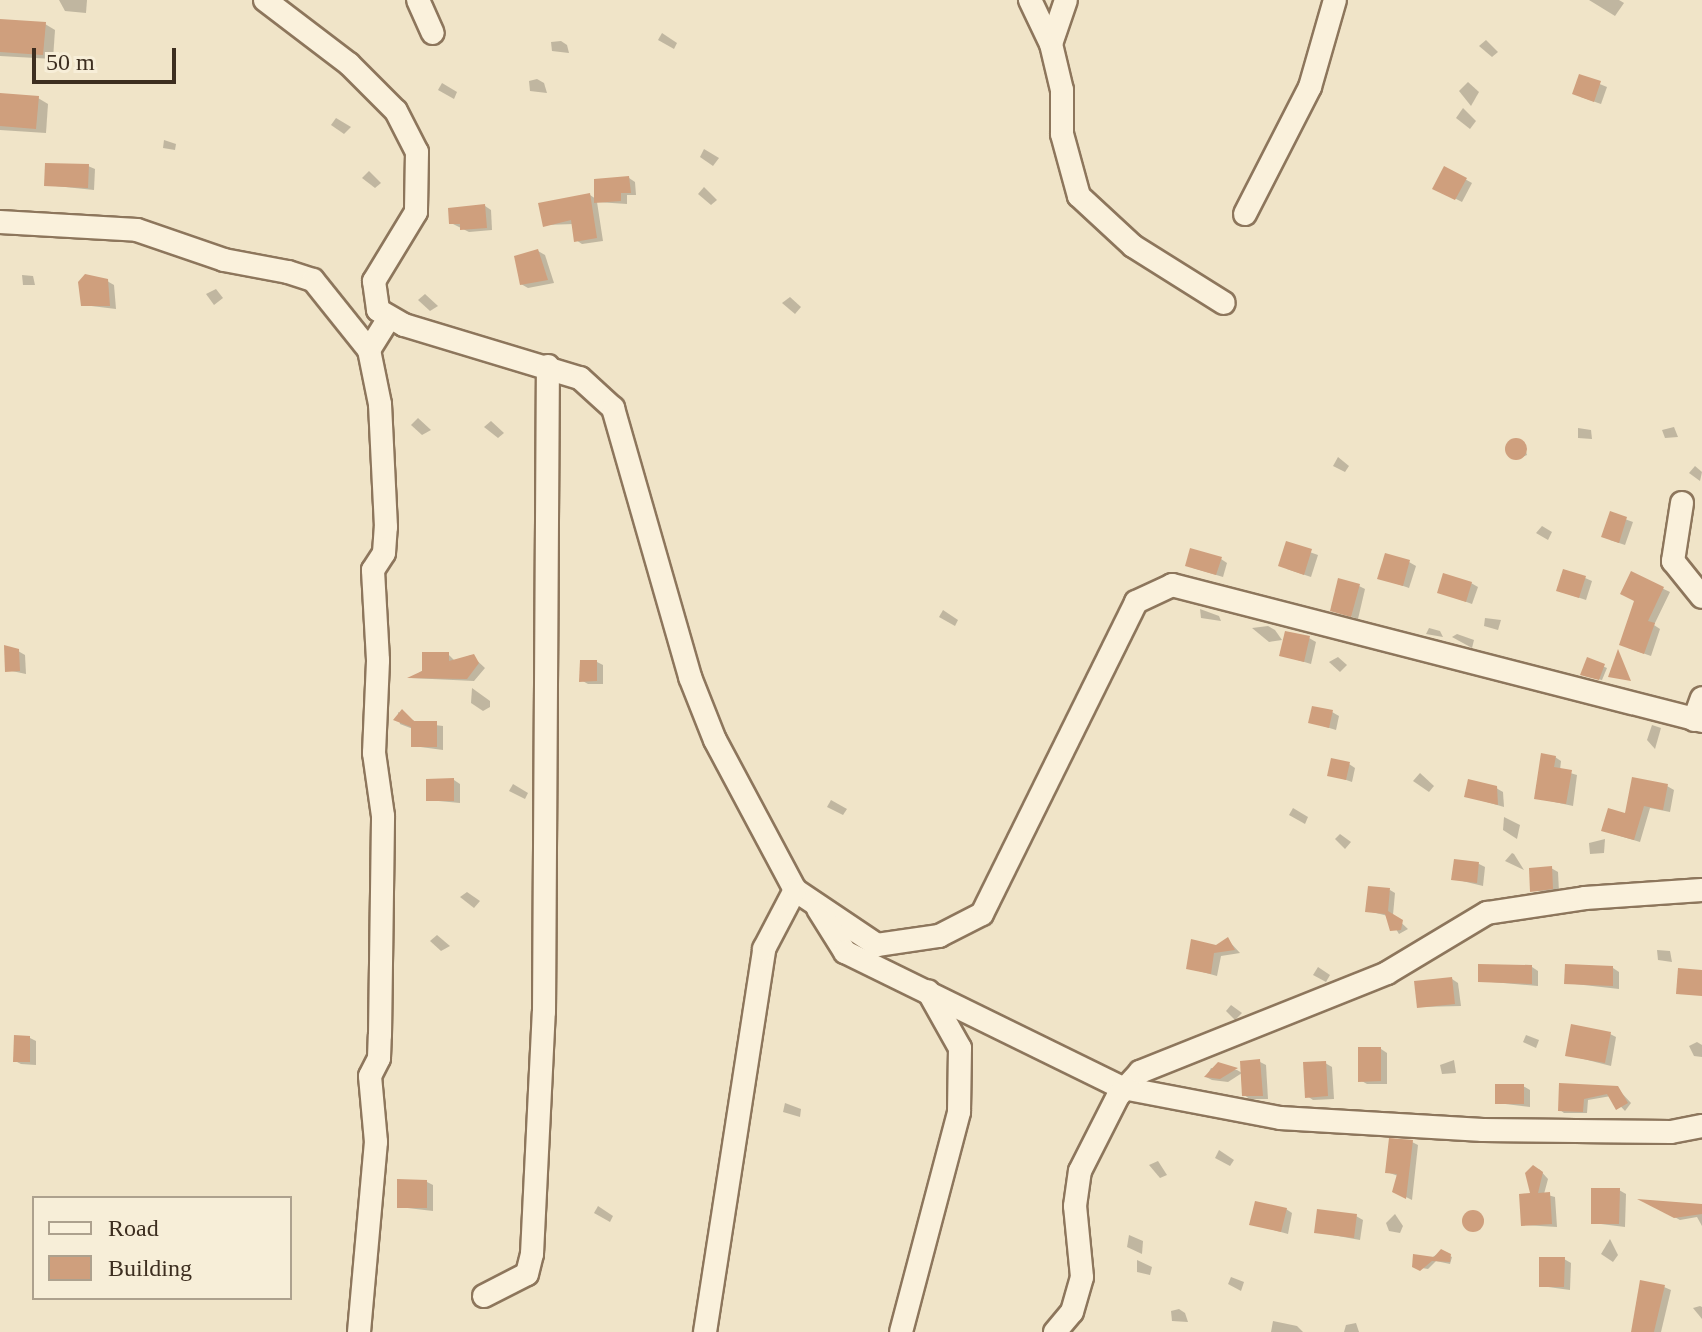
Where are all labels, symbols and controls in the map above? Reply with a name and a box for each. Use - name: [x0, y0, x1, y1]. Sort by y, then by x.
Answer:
- scale bar: [36, 32, 180, 82]
- text: 50 m: [46, 49, 95, 75]
- legend: [32, 1196, 292, 1300]
- text: Road: [108, 1215, 159, 1241]
- text: Building: [108, 1255, 192, 1281]

